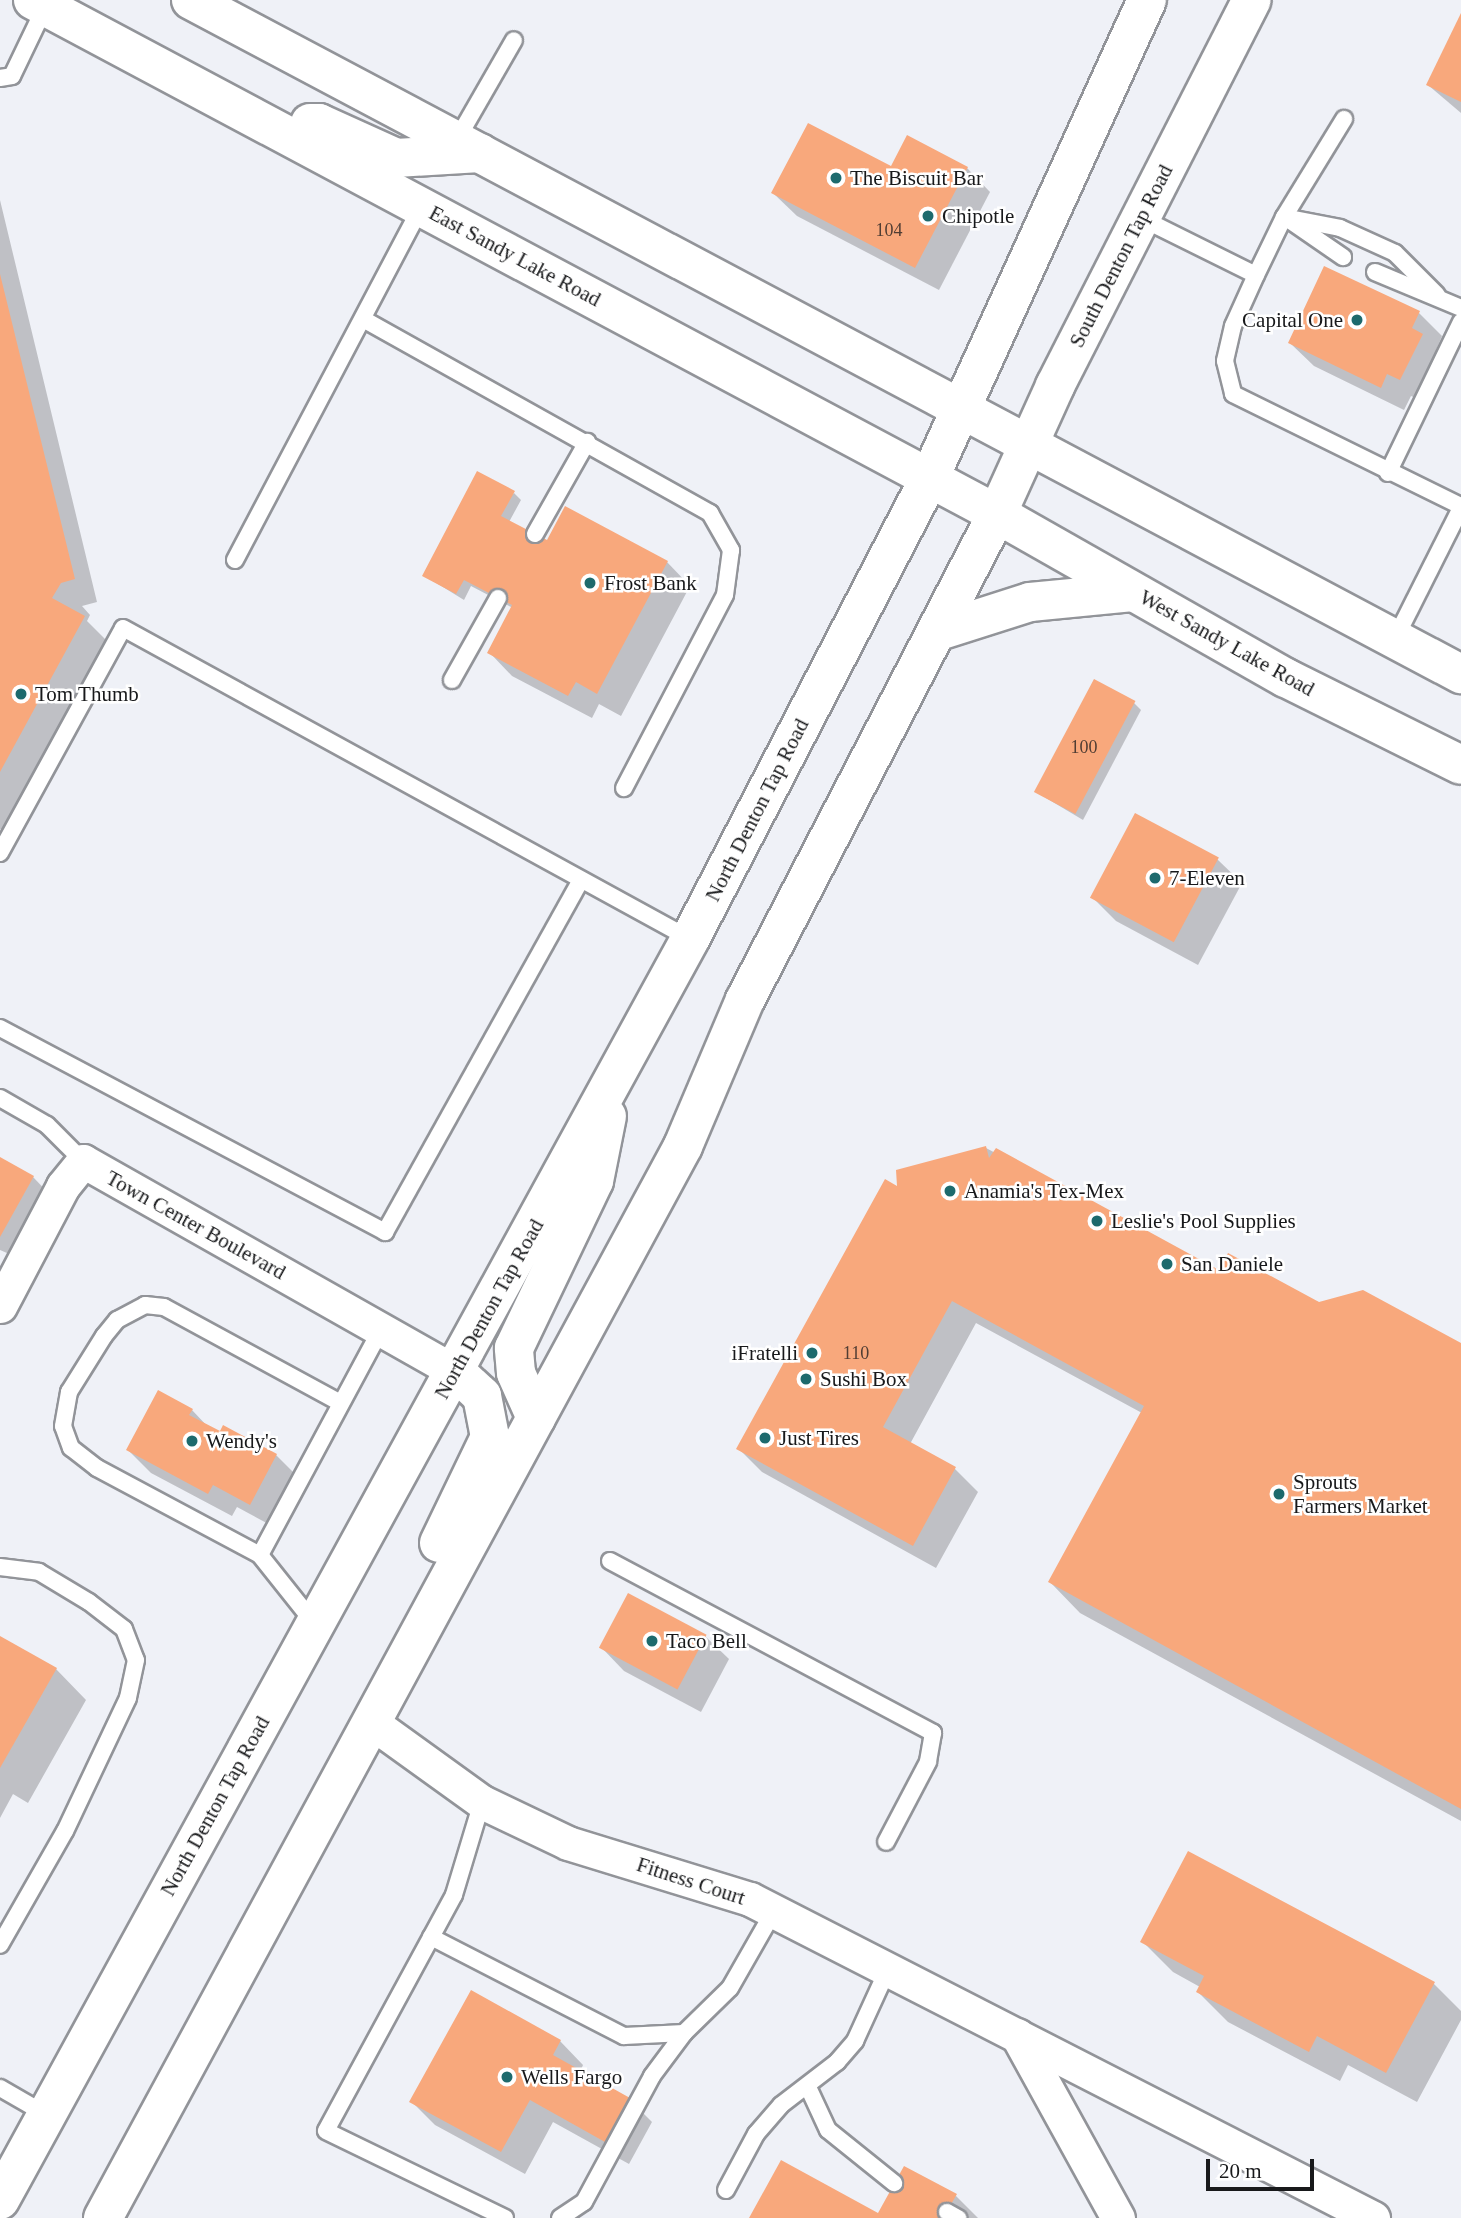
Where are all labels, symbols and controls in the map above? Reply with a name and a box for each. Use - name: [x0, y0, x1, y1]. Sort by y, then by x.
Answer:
- street label: South Denton Tap Road: [1064, 160, 1178, 352]
- place label: The Biscuit Bar: [850, 165, 983, 191]
- marker: The Biscuit Bar: [828, 170, 844, 186]
- street label: East Sandy Lake Road: [425, 200, 605, 312]
- place label: Chipotle: [942, 203, 1014, 229]
- marker: Chipotle: [920, 208, 936, 224]
- house number: 104: [876, 219, 902, 241]
- place label: Capital One: [1242, 307, 1343, 333]
- marker: Capital One: [1349, 312, 1365, 328]
- place label: Frost Bank: [604, 570, 697, 596]
- marker: Frost Bank: [582, 575, 598, 591]
- street label: West Sandy Lake Road: [1135, 584, 1319, 702]
- place label: Tom Thumb: [35, 681, 139, 707]
- marker: Tom Thumb: [13, 686, 29, 702]
- street label: North Denton Tap Road: [700, 714, 814, 906]
- house number: 100: [1070, 736, 1098, 758]
- place label: 7-Eleven: [1169, 865, 1245, 891]
- marker: 7-Eleven: [1147, 870, 1163, 886]
- street label: Town Center Boulevard: [102, 1165, 290, 1285]
- place label: Anamia's Tex-Mex: [964, 1178, 1124, 1204]
- marker: Anamia's Tex-Mex: [942, 1183, 958, 1199]
- place label: Leslie's Pool Supplies: [1111, 1208, 1296, 1234]
- marker: Leslie's Pool Supplies: [1089, 1213, 1105, 1229]
- street label: North Denton Tap Road: [429, 1215, 549, 1403]
- place label: San Daniele: [1181, 1251, 1283, 1277]
- marker: San Daniele: [1159, 1256, 1175, 1272]
- place label: iFratelli: [732, 1340, 798, 1366]
- house number: 110: [843, 1342, 869, 1364]
- marker: iFratelli: [804, 1345, 820, 1361]
- place label: Sushi Box: [820, 1366, 907, 1392]
- marker: Sushi Box: [798, 1371, 814, 1387]
- place label: Just Tires: [779, 1425, 859, 1451]
- place label: Wendy's: [206, 1428, 277, 1454]
- marker: Just Tires: [757, 1430, 773, 1446]
- marker: Wendy's: [184, 1433, 200, 1449]
- place label: Sprouts Farmers Market: [1293, 1469, 1428, 1519]
- marker: Sprouts Farmers Market: [1271, 1486, 1287, 1502]
- place label: Taco Bell: [666, 1628, 747, 1654]
- marker: Taco Bell: [644, 1633, 660, 1649]
- street label: North Denton Tap Road: [155, 1712, 275, 1900]
- street label: Fitness Court: [634, 1852, 748, 1910]
- place label: Wells Fargo: [521, 2064, 622, 2090]
- marker: Wells Fargo: [499, 2069, 515, 2085]
- scale bar: [1209, 2144, 1318, 2188]
- text: 20 m: [1219, 2159, 1262, 2183]

